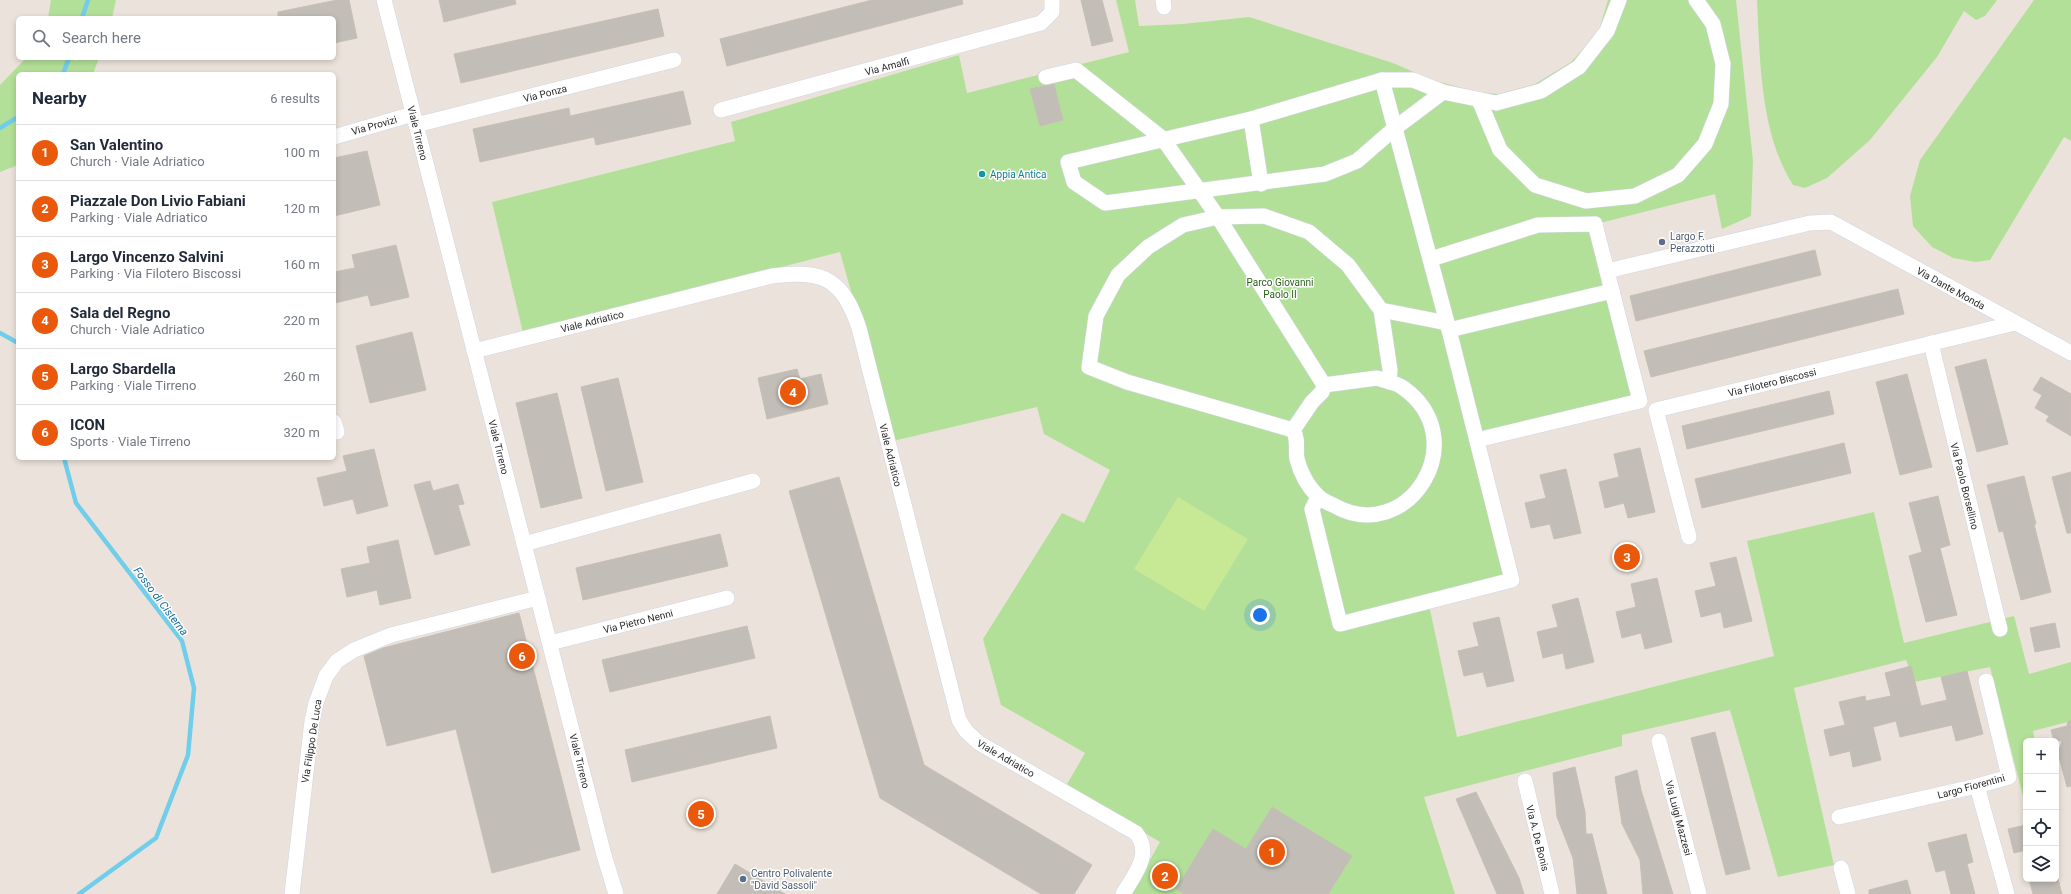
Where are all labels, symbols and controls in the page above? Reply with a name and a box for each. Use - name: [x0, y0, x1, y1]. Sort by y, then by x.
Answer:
- search box: [16, 16, 336, 60]
- icon: search: [30, 27, 52, 49]
- text: Search here: [62, 29, 141, 47]
- street label: Via Amalfi: [864, 55, 910, 78]
- street label: Via Ponza: [522, 83, 568, 104]
- text: Nearby: [32, 88, 87, 108]
- text: 6 results: [270, 91, 320, 106]
- street label: Viale Tirreno: [405, 105, 430, 162]
- street label: Via Provizi: [350, 114, 398, 137]
- text: San Valentino: [70, 136, 163, 154]
- text: 1: [41, 145, 49, 160]
- text: 100 m: [283, 145, 320, 160]
- text: Church · Viale Adriatico: [70, 154, 205, 169]
- marker: Appia Antica: [977, 169, 987, 179]
- place label: Appia Antica: [990, 169, 1047, 180]
- text: Piazzale Don Livio Fabiani: [70, 192, 246, 210]
- text: 2: [41, 201, 49, 216]
- text: 120 m: [283, 201, 320, 216]
- text: Parking · Viale Adriatico: [70, 210, 208, 225]
- place label: Largo F. Perazzotti: [1670, 231, 1715, 254]
- marker: Largo F. Perazzotti: [1657, 237, 1667, 247]
- text: Largo Vincenzo Salvini: [70, 248, 224, 266]
- text: 3: [41, 257, 49, 272]
- text: 160 m: [283, 257, 320, 272]
- street label: Via Dante Monda: [1915, 265, 1987, 312]
- text: Parking · Via Filotero Biscossi: [70, 266, 241, 281]
- park label: Parco Giovanni Paolo II: [1247, 277, 1313, 300]
- text: Sala del Regno: [70, 304, 170, 322]
- street label: Viale Adriatico: [559, 308, 625, 335]
- text: 4: [41, 313, 49, 328]
- text: 220 m: [283, 313, 320, 328]
- text: Church · Viale Adriatico: [70, 322, 205, 337]
- text: Largo Sbardella: [70, 360, 176, 378]
- street label: Via Filotero Biscossi: [1727, 366, 1817, 399]
- text: 5: [41, 369, 49, 384]
- text: 260 m: [283, 369, 320, 384]
- pin: 4: [780, 377, 806, 407]
- text: Parking · Viale Tirreno: [70, 378, 196, 393]
- text: ICON: [70, 416, 105, 434]
- street label: Viale Tirreno: [486, 419, 511, 476]
- street label: Viale Adriatico: [877, 422, 904, 488]
- text: 6: [41, 425, 49, 440]
- text: 320 m: [283, 425, 320, 440]
- text: Sports · Viale Tirreno: [70, 434, 191, 449]
- street label: Via Paolo Borsellino: [1948, 442, 1981, 531]
- pin: 3: [1614, 542, 1640, 572]
- water label: Fosso di Cisterna: [131, 564, 191, 638]
- your location: [1250, 605, 1270, 625]
- street label: Via Pietro Nenni: [602, 608, 674, 635]
- pin: 6: [509, 641, 535, 671]
- street label: Via Filippo De Luca: [299, 698, 324, 784]
- street label: Viale Tirreno: [567, 733, 592, 790]
- street label: Viale Adriatico: [975, 738, 1037, 779]
- map controls: [2023, 738, 2059, 882]
- button: +: [2023, 738, 2059, 774]
- street label: Largo Fiorentini: [1936, 772, 2006, 801]
- button: −: [2023, 774, 2059, 810]
- street label: Via Luigi Mazzesi: [1663, 779, 1694, 857]
- pin: 5: [688, 799, 714, 829]
- street label: Via A. De Bonis: [1524, 804, 1551, 872]
- button: locate: [2023, 810, 2059, 846]
- pin: 1: [1259, 837, 1285, 867]
- button: layers: [2023, 846, 2059, 882]
- pin: 2: [1152, 861, 1178, 891]
- place label: Centro Polivalente "David Sassoli": [751, 868, 832, 891]
- marker: Centro Polivalente "David Sassoli": [738, 874, 748, 884]

